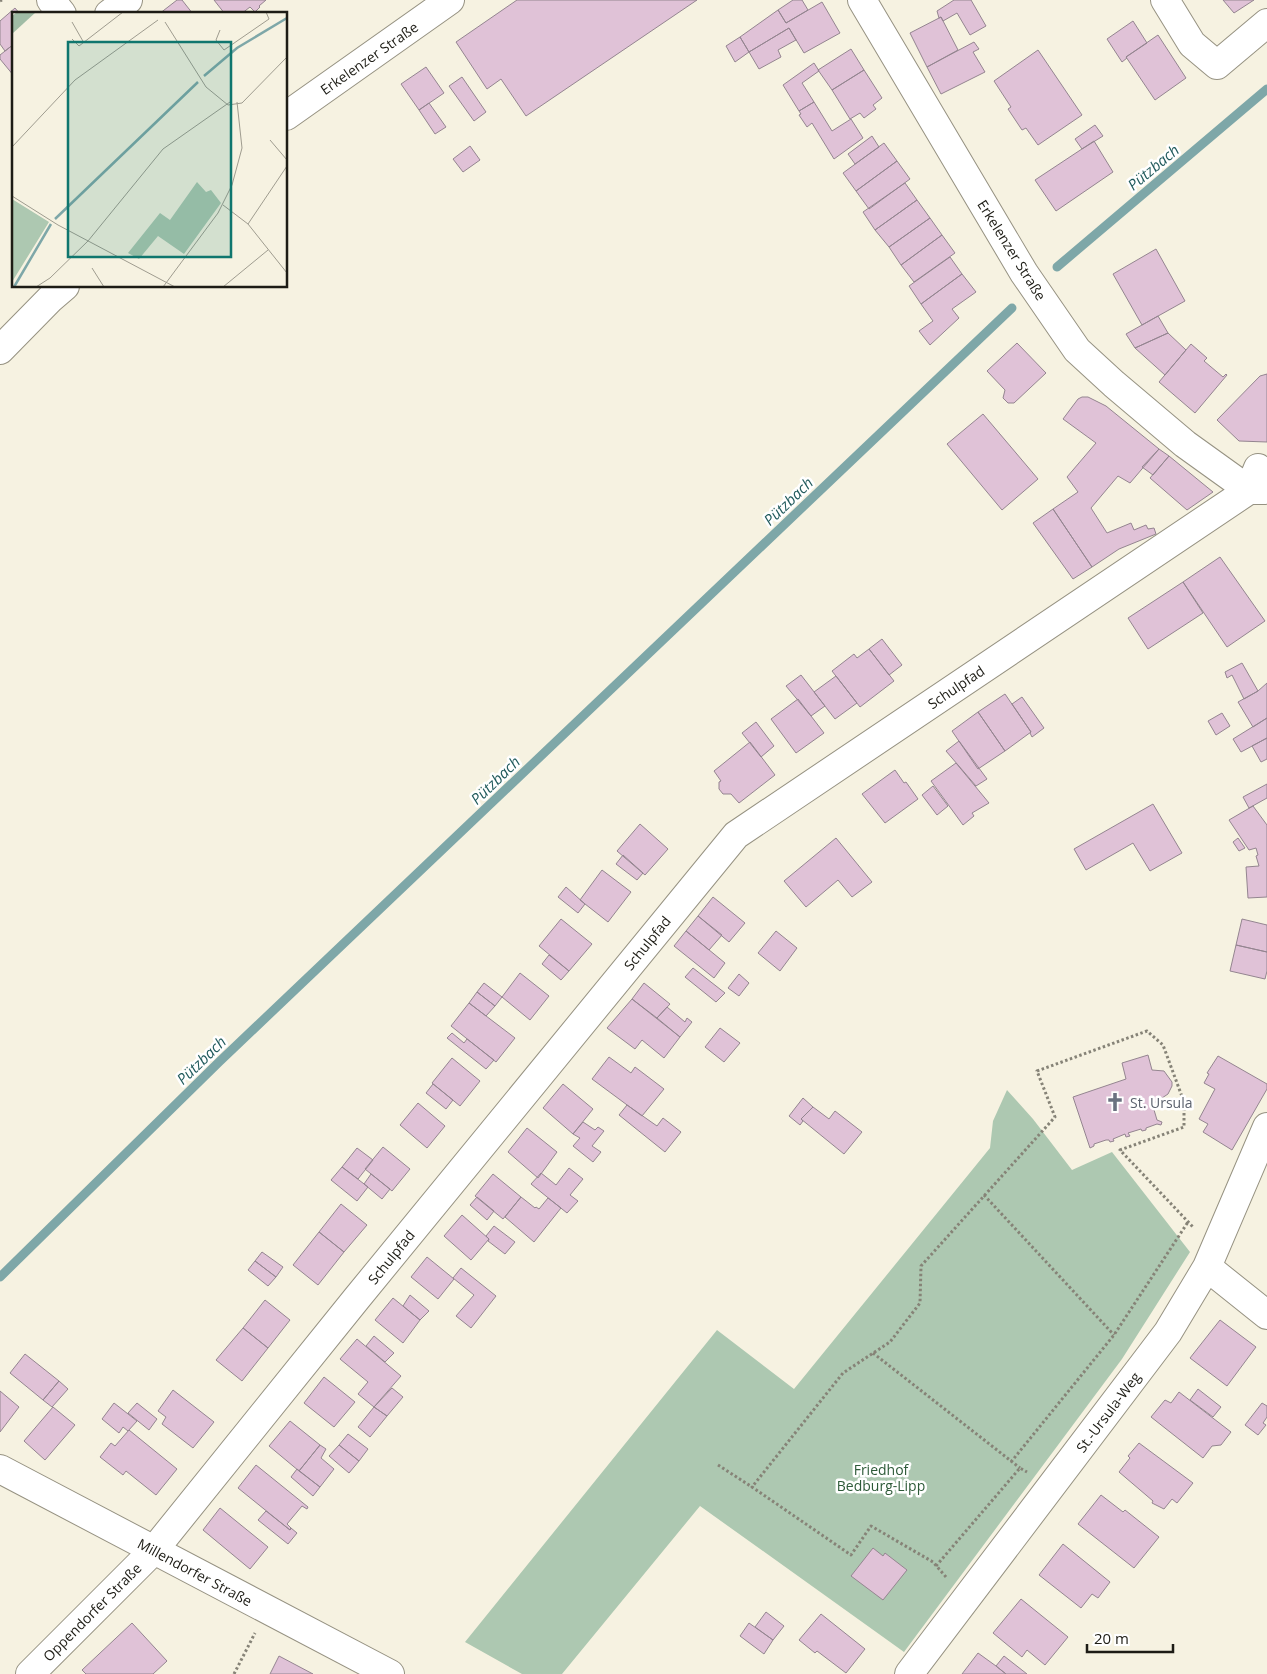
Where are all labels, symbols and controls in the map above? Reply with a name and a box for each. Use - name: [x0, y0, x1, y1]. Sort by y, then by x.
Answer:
- inset map: [12, 12, 288, 288]
- street label: Erkelenzer Straße: [316, 17, 422, 99]
- water label: Pützbach: [1123, 140, 1183, 194]
- street label: Erkelenzer Straße: [973, 196, 1051, 304]
- water label: Pützbach: [759, 473, 817, 529]
- street label: Schulpfad: [924, 661, 988, 713]
- water label: Pützbach: [466, 752, 524, 808]
- street label: Schulpfad: [619, 912, 675, 974]
- water label: Pützbach: [172, 1032, 230, 1088]
- church icon: St. Ursula: [1104, 1091, 1126, 1113]
- place label: St. Ursula: [1130, 1093, 1192, 1112]
- street label: Schulpfad: [363, 1226, 419, 1288]
- street label: St.-Ursula-Weg: [1071, 1368, 1145, 1456]
- park label: Friedhof Bedburg-Lipp: [837, 1460, 925, 1495]
- street label: Millendorfer Straße: [134, 1534, 256, 1610]
- street label: Oppendorfer Straße: [39, 1559, 145, 1665]
- scale bar: [1087, 1622, 1173, 1654]
- text: 20 m: [1094, 1628, 1129, 1648]

